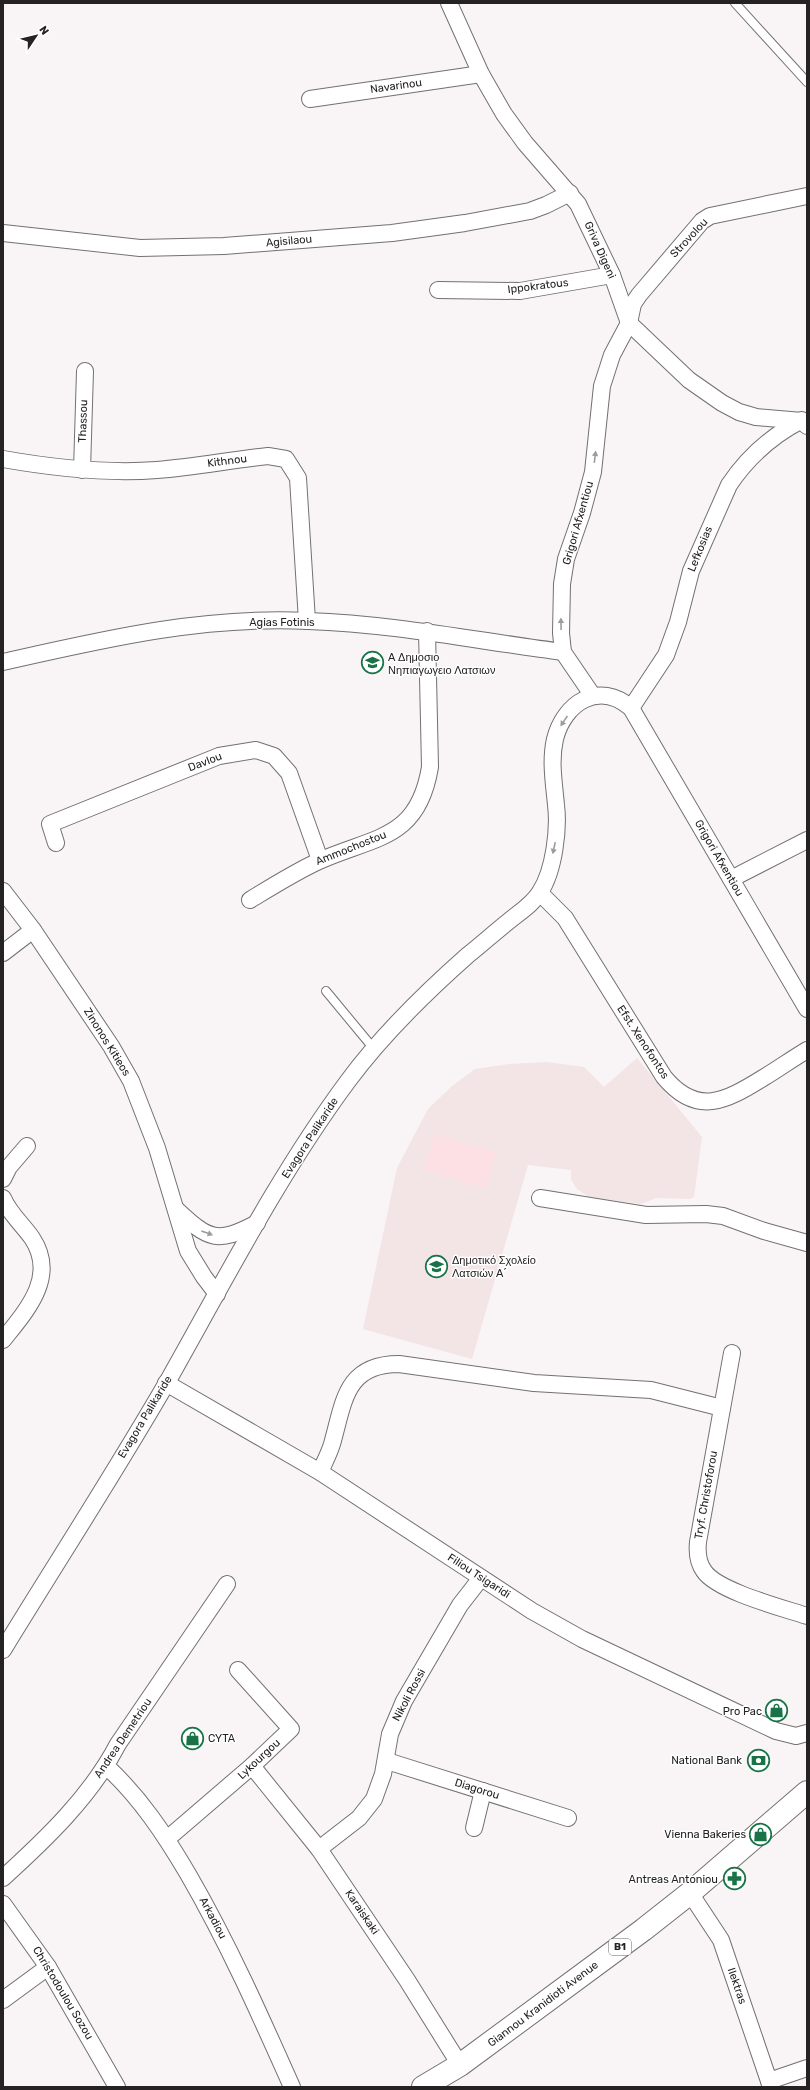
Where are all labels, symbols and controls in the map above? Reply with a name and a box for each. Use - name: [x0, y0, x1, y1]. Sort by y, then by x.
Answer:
- north arrow: [16, 16, 56, 56]
- text: N: [36, 24, 51, 38]
- street label: Navarinou: [369, 76, 423, 96]
- street label: Strovolou: [667, 216, 711, 260]
- street label: Griva Digeni: [582, 219, 618, 281]
- street label: Agisilaou: [265, 232, 313, 250]
- street label: Ippokratous: [507, 276, 569, 296]
- street label: Thassou: [76, 399, 90, 443]
- one-way arrow: [592, 451, 598, 463]
- street label: Kithnou: [206, 452, 248, 470]
- street label: Grigori Afxentiou: [560, 480, 596, 566]
- street label: Lefkosias: [685, 524, 715, 574]
- street label: Agias Fotinis: [249, 616, 315, 629]
- one-way arrow: [558, 617, 564, 630]
- school or university icon: Α Δημοσιο Νηπιαγωγειο Λατσιων: [359, 650, 385, 676]
- place label: Α Δημοσιο Νηπιαγωγειο Λατσιων: [388, 651, 496, 677]
- one-way arrow: [560, 715, 568, 726]
- street label: Davlou: [186, 750, 224, 774]
- street label: Grigori Afxentiou: [692, 817, 746, 899]
- street label: Ammochostou: [314, 828, 388, 868]
- one-way arrow: [551, 842, 557, 854]
- street label: Efst. Xenofontos: [614, 1003, 672, 1082]
- street label: Zinonos Kitieos: [81, 1006, 133, 1079]
- street label: Evagora Palikaride: [279, 1095, 341, 1181]
- one-way arrow: [202, 1231, 214, 1237]
- school or university icon: Δημοτικό Σχολείο Λατσιών Α΄: [424, 1253, 450, 1279]
- place label: Δημοτικό Σχολείο Λατσιών Α΄: [452, 1254, 536, 1280]
- street label: Evagora Palikaride: [115, 1373, 175, 1461]
- street label: Tryf. Christoforou: [692, 1450, 720, 1540]
- street label: Filiou Tsigaridi: [445, 1551, 513, 1601]
- street label: Nikoli Rossi: [390, 1667, 428, 1723]
- street label: Andrea Demetriou: [92, 1696, 154, 1780]
- shop icon: Pro Pac: [764, 1698, 790, 1724]
- place label: Pro Pac: [723, 1705, 762, 1718]
- shop icon: CYTA: [179, 1725, 205, 1751]
- place label: CYTA: [208, 1732, 236, 1745]
- street label: Lykourgou: [235, 1736, 283, 1782]
- bank icon: National Bank: [745, 1747, 771, 1773]
- place label: National Bank: [671, 1754, 742, 1767]
- street label: Diagorou: [453, 1776, 501, 1802]
- shop icon: Vienna Bakeries: [748, 1821, 774, 1847]
- place label: Vienna Bakeries: [664, 1828, 746, 1841]
- pharmacy icon: Antreas Antoniou: [721, 1866, 747, 1892]
- place label: Antreas Antoniou: [629, 1873, 718, 1886]
- street label: Karaiskaki: [342, 1887, 382, 1937]
- street label: Arkadiou: [197, 1895, 229, 1941]
- road number: B1: [609, 1939, 631, 1955]
- street label: Christodoulou Sozou: [30, 1944, 96, 2042]
- street label: Giannou Kranidioti Avenue: [485, 1958, 601, 2050]
- street label: Ilektras: [725, 1966, 749, 2006]

